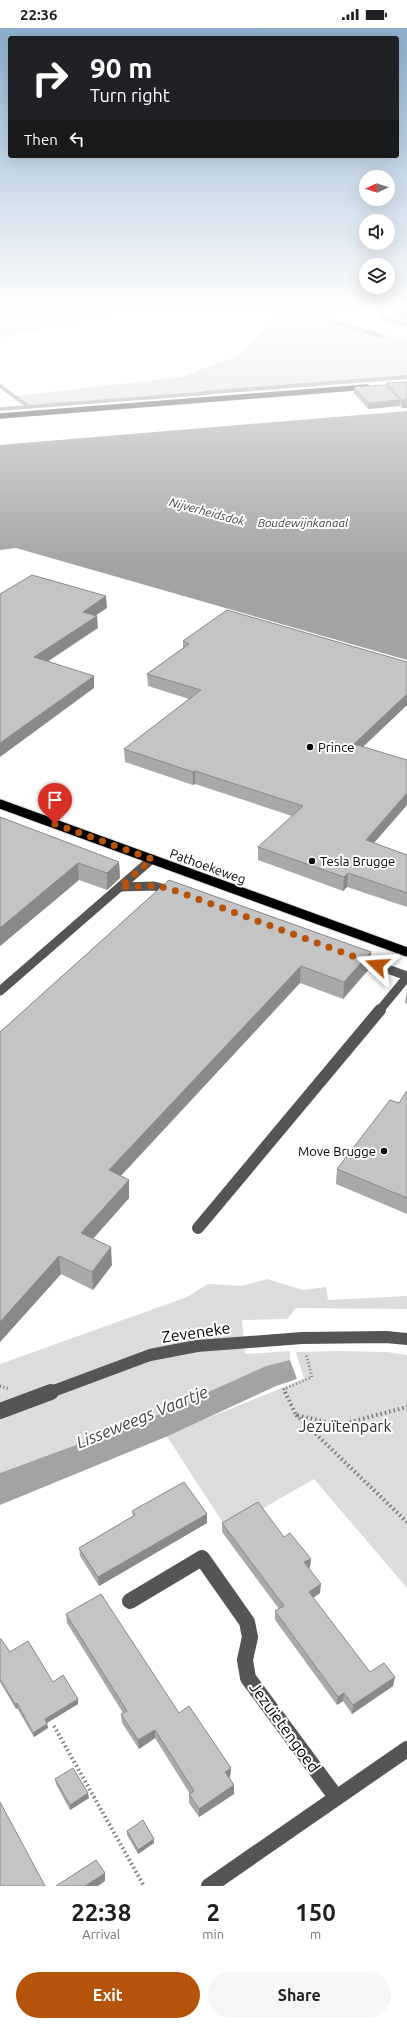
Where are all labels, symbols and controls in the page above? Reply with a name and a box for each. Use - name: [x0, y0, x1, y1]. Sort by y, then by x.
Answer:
- text: 22:36: [20, 6, 58, 23]
- icon: right: [24, 52, 76, 104]
- text: 90 m: [90, 52, 152, 83]
- text: Turn right: [90, 85, 170, 105]
- icon: left: [66, 128, 88, 150]
- text: Then: [24, 131, 58, 148]
- north arrow: [359, 170, 395, 206]
- map controls: [359, 170, 395, 294]
- button: sound: [359, 214, 395, 250]
- button: layers: [359, 258, 395, 294]
- water label: Nijverheidsdok: [168, 495, 247, 528]
- water label: Boudewijnkanaal: [258, 516, 349, 529]
- place label: Prince: [318, 740, 354, 754]
- marker: Prince: [305, 742, 315, 752]
- pin: [38, 783, 72, 824]
- icon: arrive: [44, 789, 66, 811]
- street label: Pathoekeweg: [168, 846, 248, 886]
- place label: Tesla Brugge: [320, 854, 395, 868]
- marker: Tesla Brugge: [307, 856, 317, 866]
- position arrow: [356, 944, 398, 986]
- place label: Move Brugge: [298, 1144, 376, 1158]
- marker: Move Brugge: [379, 1146, 389, 1156]
- street label: Zeveneke: [161, 1318, 231, 1346]
- water label: Lisseweegs Vaartje: [73, 1381, 211, 1452]
- park label: Jezuïtenpark: [298, 1417, 392, 1435]
- street label: Jezuïetengoed: [246, 1678, 324, 1776]
- text: 22:38: [71, 1899, 131, 1926]
- text: 2: [206, 1899, 220, 1926]
- text: 150: [295, 1899, 336, 1926]
- text: Arrival: [82, 1927, 120, 1941]
- text: min: [202, 1927, 224, 1941]
- text: m: [310, 1927, 321, 1941]
- button: Exit: [16, 1972, 200, 2018]
- button: Share: [208, 1972, 391, 2018]

